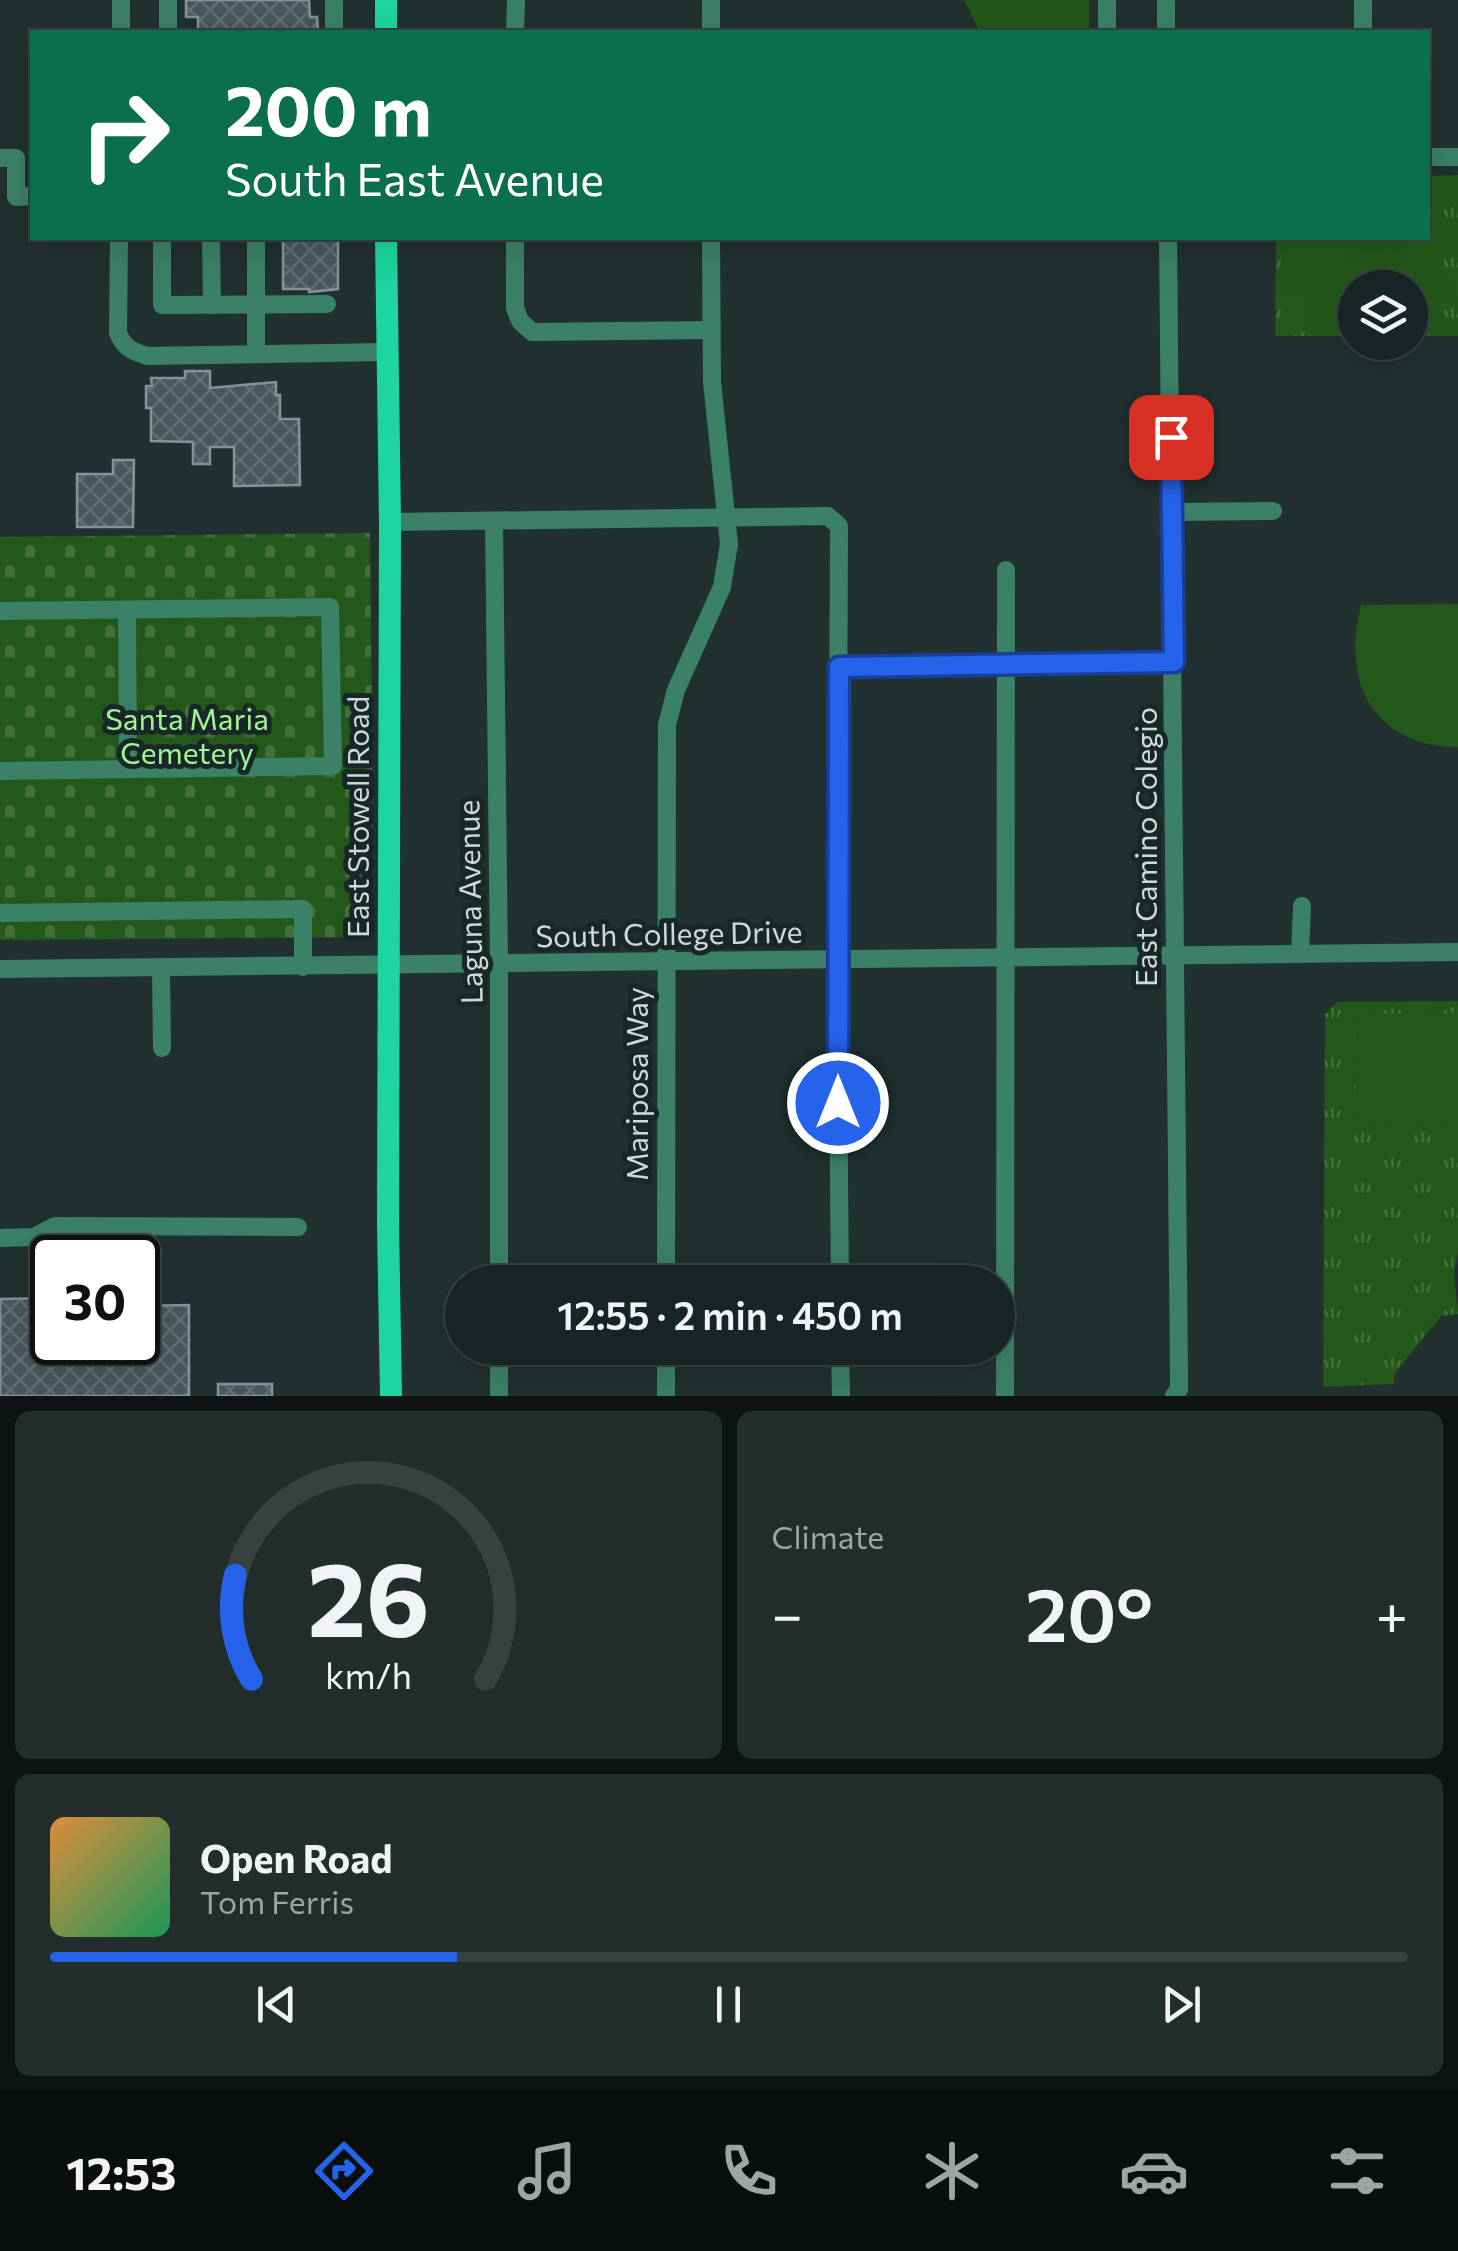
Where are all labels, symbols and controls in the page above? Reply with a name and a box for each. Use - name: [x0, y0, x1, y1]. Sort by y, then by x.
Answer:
- text: 200 m: [225, 65, 432, 150]
- icon: right: [60, 70, 190, 200]
- text: South East Avenue: [225, 150, 604, 205]
- map controls: [1338, 270, 1428, 360]
- button: layers: [1338, 270, 1428, 360]
- pin: [1129, 395, 1214, 480]
- icon: arrive: [1144, 410, 1199, 465]
- street label: East Stowell Road: [338, 696, 375, 938]
- park label: Santa Maria Cemetery: [105, 699, 269, 770]
- street label: East Camino Colegio: [1126, 707, 1163, 987]
- street label: Laguna Avenue: [448, 799, 489, 1005]
- street label: South College Drive: [535, 912, 803, 953]
- street label: Mariposa Way: [617, 987, 654, 1181]
- position arrow: [786, 1051, 890, 1155]
- speed limit sign: 30: [30, 1235, 160, 1365]
- text: 12:55 · 2 min · 450 m: [557, 1291, 903, 1338]
- text: Climate: [772, 1516, 884, 1556]
- text: 26: [307, 1531, 430, 1658]
- text: 20°: [1025, 1566, 1153, 1657]
- text: −: [772, 1579, 803, 1646]
- text: +: [1376, 1579, 1408, 1646]
- text: km/h: [325, 1653, 412, 1696]
- text: Open Road: [200, 1834, 393, 1881]
- text: Tom Ferris: [200, 1881, 354, 1921]
- icon: previous: [249, 1977, 304, 2032]
- icon: pause: [701, 1977, 756, 2032]
- icon: next: [1154, 1977, 1209, 2032]
- icon: directions: [309, 2136, 379, 2206]
- icon: music: [512, 2136, 582, 2206]
- icon: phone: [714, 2136, 784, 2206]
- icon: climate: [917, 2136, 987, 2206]
- icon: car: [1119, 2136, 1189, 2206]
- icon: filters: [1322, 2136, 1392, 2206]
- text: 12:53: [66, 2144, 177, 2199]

